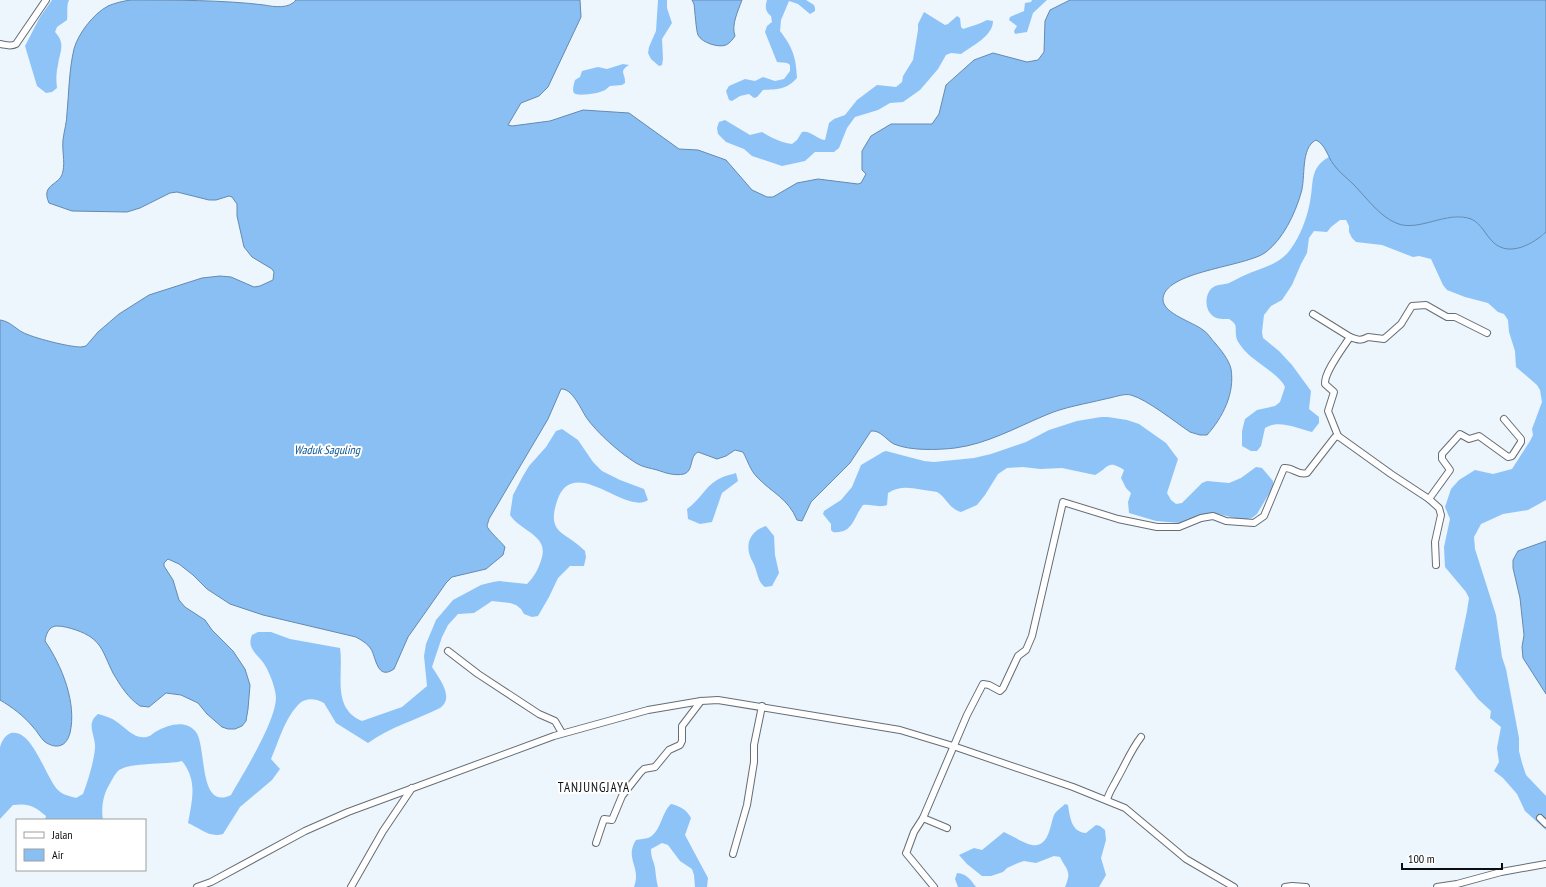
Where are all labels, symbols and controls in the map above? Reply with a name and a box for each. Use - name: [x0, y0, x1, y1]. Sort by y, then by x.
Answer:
- water label: Waduk Saguling: [294, 442, 361, 457]
- district label: TANJUNGJAYA: [558, 779, 630, 796]
- legend: [16, 819, 146, 871]
- text: Jalan: [51, 827, 73, 842]
- scale bar: [1402, 845, 1502, 871]
- text: Air: [52, 847, 64, 862]
- text: 100 m: [1408, 851, 1435, 866]

